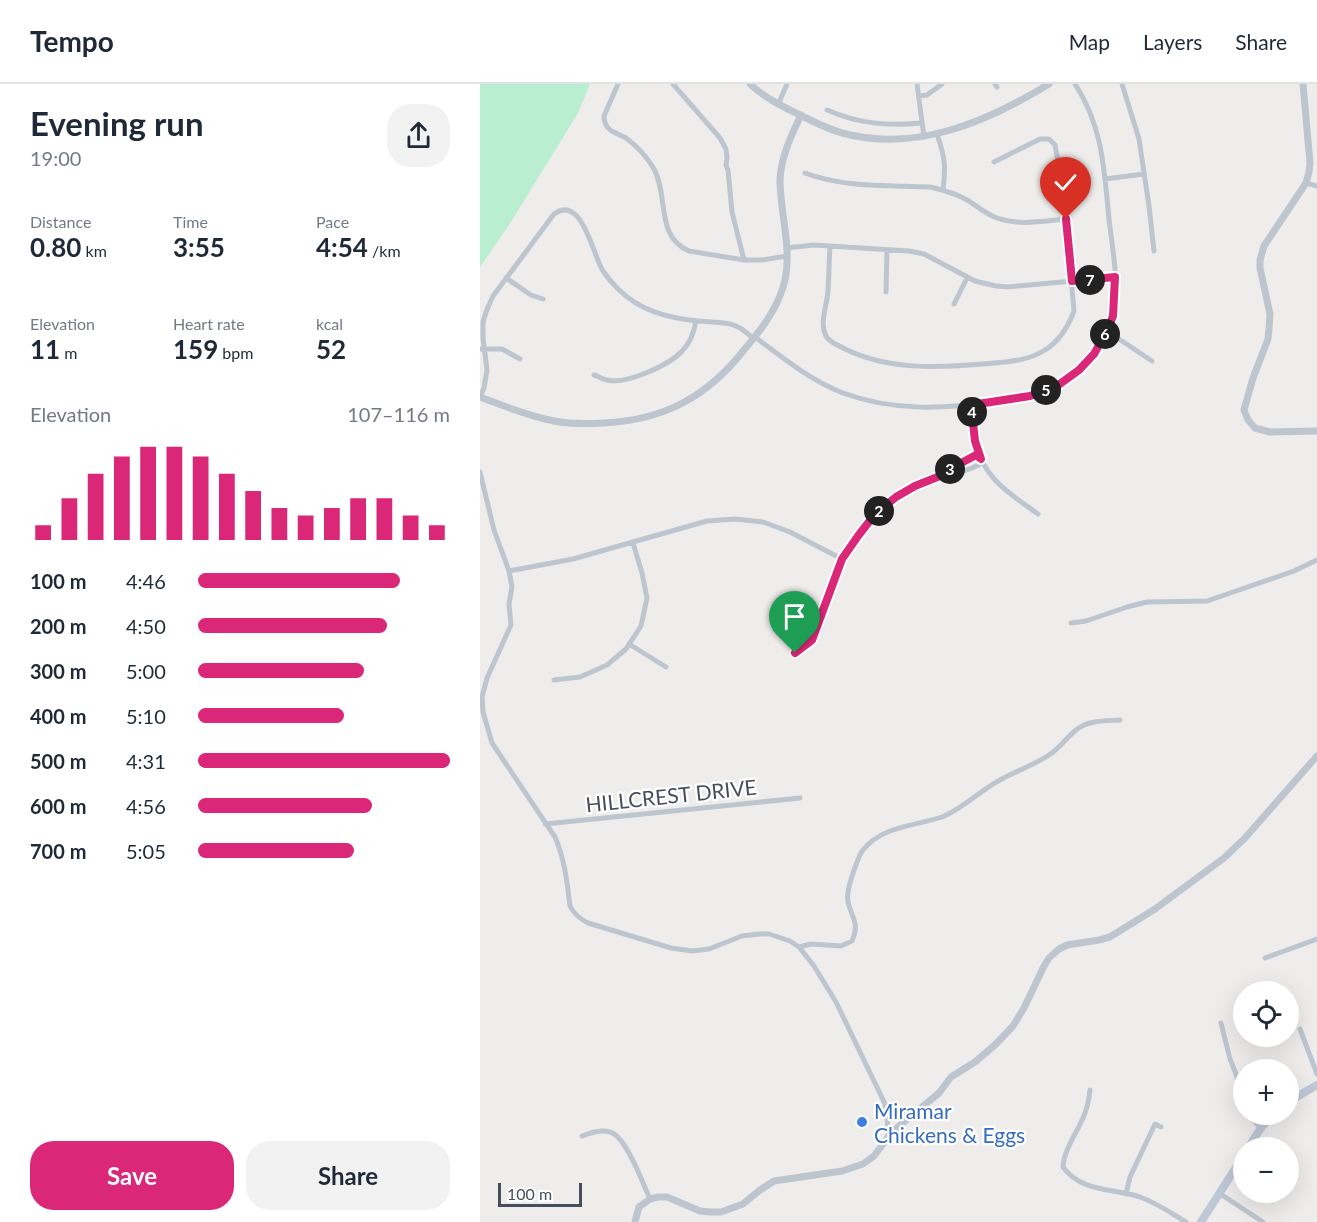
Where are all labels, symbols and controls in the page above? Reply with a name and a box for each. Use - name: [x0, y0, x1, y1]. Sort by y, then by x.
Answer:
- text: Tempo: [30, 24, 114, 58]
- text: Map: [1069, 29, 1110, 54]
- text: Layers: [1143, 29, 1202, 54]
- text: Share: [1235, 29, 1287, 54]
- text: Evening run: [30, 103, 204, 143]
- button: share: [387, 104, 450, 167]
- text: 19:00: [30, 146, 81, 170]
- pin: [1040, 157, 1091, 219]
- icon: check: [1049, 166, 1082, 199]
- text: Distance: [30, 212, 91, 231]
- text: Time: [173, 212, 208, 231]
- text: Pace: [316, 212, 349, 231]
- text: 0.80: [30, 231, 81, 263]
- text: 3:55: [173, 231, 225, 263]
- text: 4:54: [316, 231, 368, 263]
- text: km: [81, 241, 107, 260]
- text: /km: [368, 241, 401, 260]
- pin: 7: [1075, 265, 1105, 295]
- text: 7: [1085, 270, 1095, 289]
- text: Elevation: [30, 314, 95, 333]
- text: Heart rate: [173, 314, 245, 333]
- text: kcal: [316, 314, 343, 333]
- pin: 6: [1090, 319, 1120, 349]
- text: 6: [1100, 324, 1110, 343]
- text: 11: [30, 333, 60, 365]
- text: 159: [173, 333, 218, 365]
- text: 52: [316, 333, 346, 365]
- text: m: [60, 343, 77, 362]
- text: bpm: [218, 343, 253, 362]
- pin: 5: [1031, 375, 1061, 405]
- text: 5: [1041, 380, 1051, 399]
- pin: 4: [957, 397, 987, 427]
- text: Elevation: [30, 402, 111, 426]
- text: 107–116 m: [347, 402, 450, 426]
- text: 4: [967, 402, 977, 421]
- pin: 3: [935, 454, 965, 484]
- text: 3: [945, 459, 955, 478]
- pin: 2: [864, 496, 894, 526]
- text: 2: [874, 501, 884, 520]
- text: 100 m: [30, 569, 86, 593]
- text: 4:46: [126, 569, 166, 593]
- pin: [769, 591, 820, 653]
- icon: arrive: [778, 600, 811, 633]
- text: 200 m: [30, 614, 86, 638]
- text: 4:50: [126, 614, 166, 638]
- text: 300 m: [30, 659, 86, 683]
- text: 5:00: [126, 659, 166, 683]
- text: 400 m: [30, 704, 86, 728]
- text: 5:10: [126, 704, 166, 728]
- text: 500 m: [30, 749, 86, 773]
- text: 4:31: [126, 749, 166, 773]
- street label: HILLCREST DRIVE: [584, 774, 758, 816]
- text: 600 m: [30, 794, 86, 818]
- text: 4:56: [126, 794, 166, 818]
- text: 700 m: [30, 839, 86, 863]
- text: 5:05: [126, 839, 166, 863]
- map controls: [1233, 981, 1299, 1203]
- button: locate: [1233, 981, 1299, 1047]
- button: +: [1233, 1059, 1299, 1125]
- place label: Miramar Chickens & Eggs: [874, 1098, 1025, 1147]
- marker: Miramar Chickens & Eggs: [855, 1115, 869, 1129]
- button: −: [1233, 1137, 1299, 1203]
- button: Save: [30, 1141, 234, 1210]
- button: Share: [246, 1141, 450, 1210]
- scale bar: [498, 1180, 582, 1208]
- text: 100 m: [507, 1184, 552, 1203]

